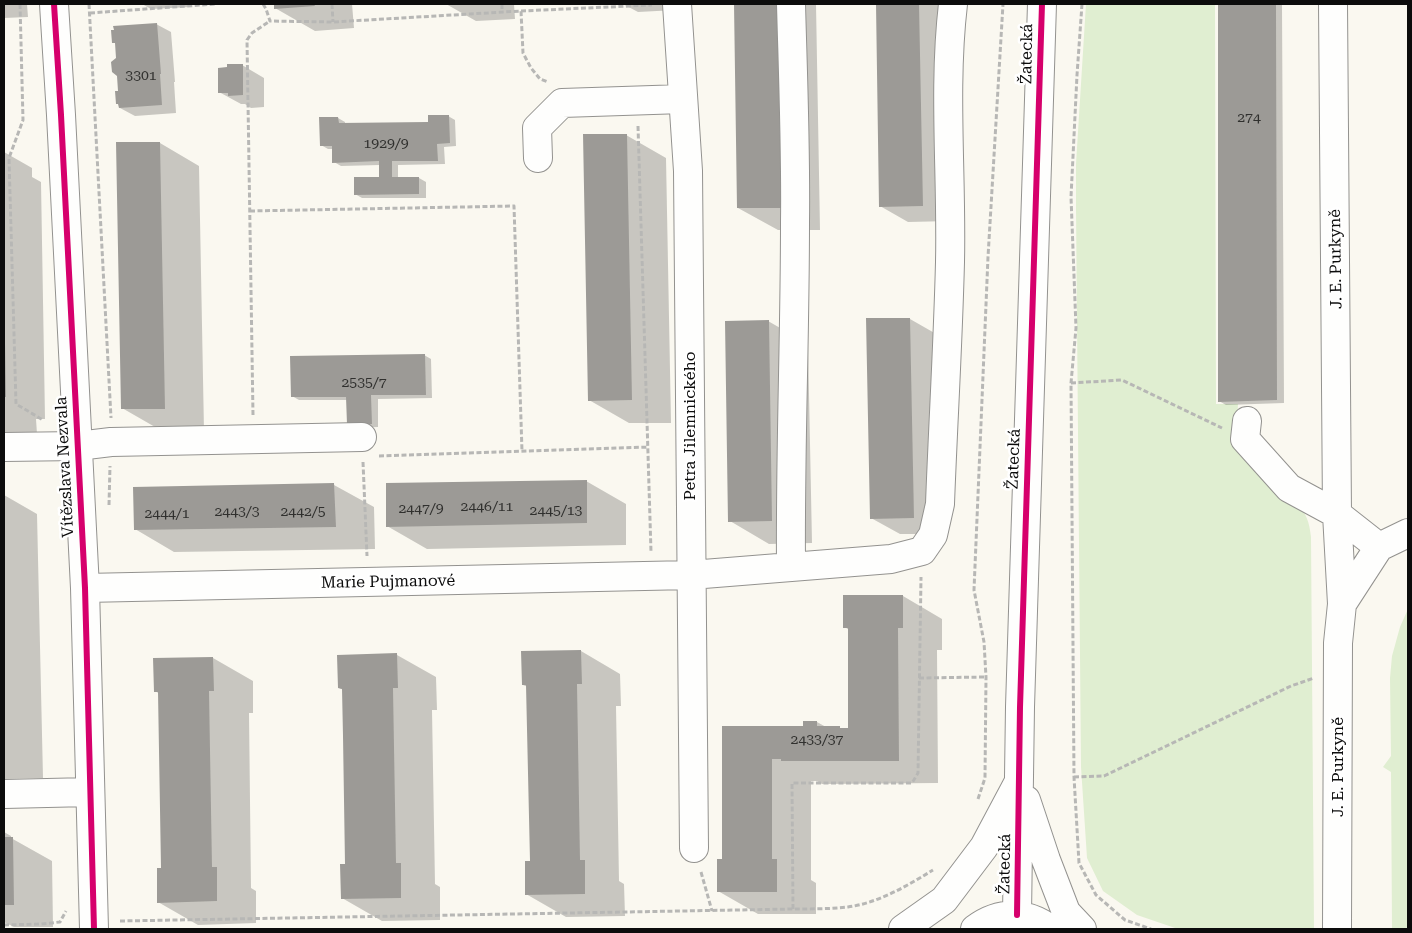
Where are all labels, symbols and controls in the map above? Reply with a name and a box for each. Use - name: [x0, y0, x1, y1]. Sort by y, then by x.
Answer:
- street label: Žatecká: [1017, 24, 1037, 84]
- house number: 3301: [125, 68, 157, 84]
- house number: 274: [1237, 110, 1261, 126]
- house number: 1929/9: [363, 136, 409, 152]
- street label: J. E. Purkyně: [1326, 209, 1346, 309]
- street label: Petra Jilemnického: [680, 351, 700, 501]
- house number: 2535/7: [341, 375, 387, 391]
- street label: Vítězslava Nezvala: [52, 396, 78, 538]
- street label: Žatecká: [1003, 428, 1025, 490]
- house number: 2446/11: [461, 499, 513, 515]
- house number: 2447/9: [398, 501, 444, 517]
- house number: 2445/13: [530, 503, 582, 519]
- house number: 2443/3: [214, 504, 260, 520]
- house number: 2442/5: [280, 504, 326, 520]
- house number: 2444/1: [144, 506, 190, 522]
- street label: Marie Pujmanové: [321, 571, 455, 593]
- street label: J. E. Purkyně: [1328, 717, 1348, 817]
- house number: 2433/37: [791, 732, 843, 748]
- street label: Žatecká: [995, 834, 1015, 894]

